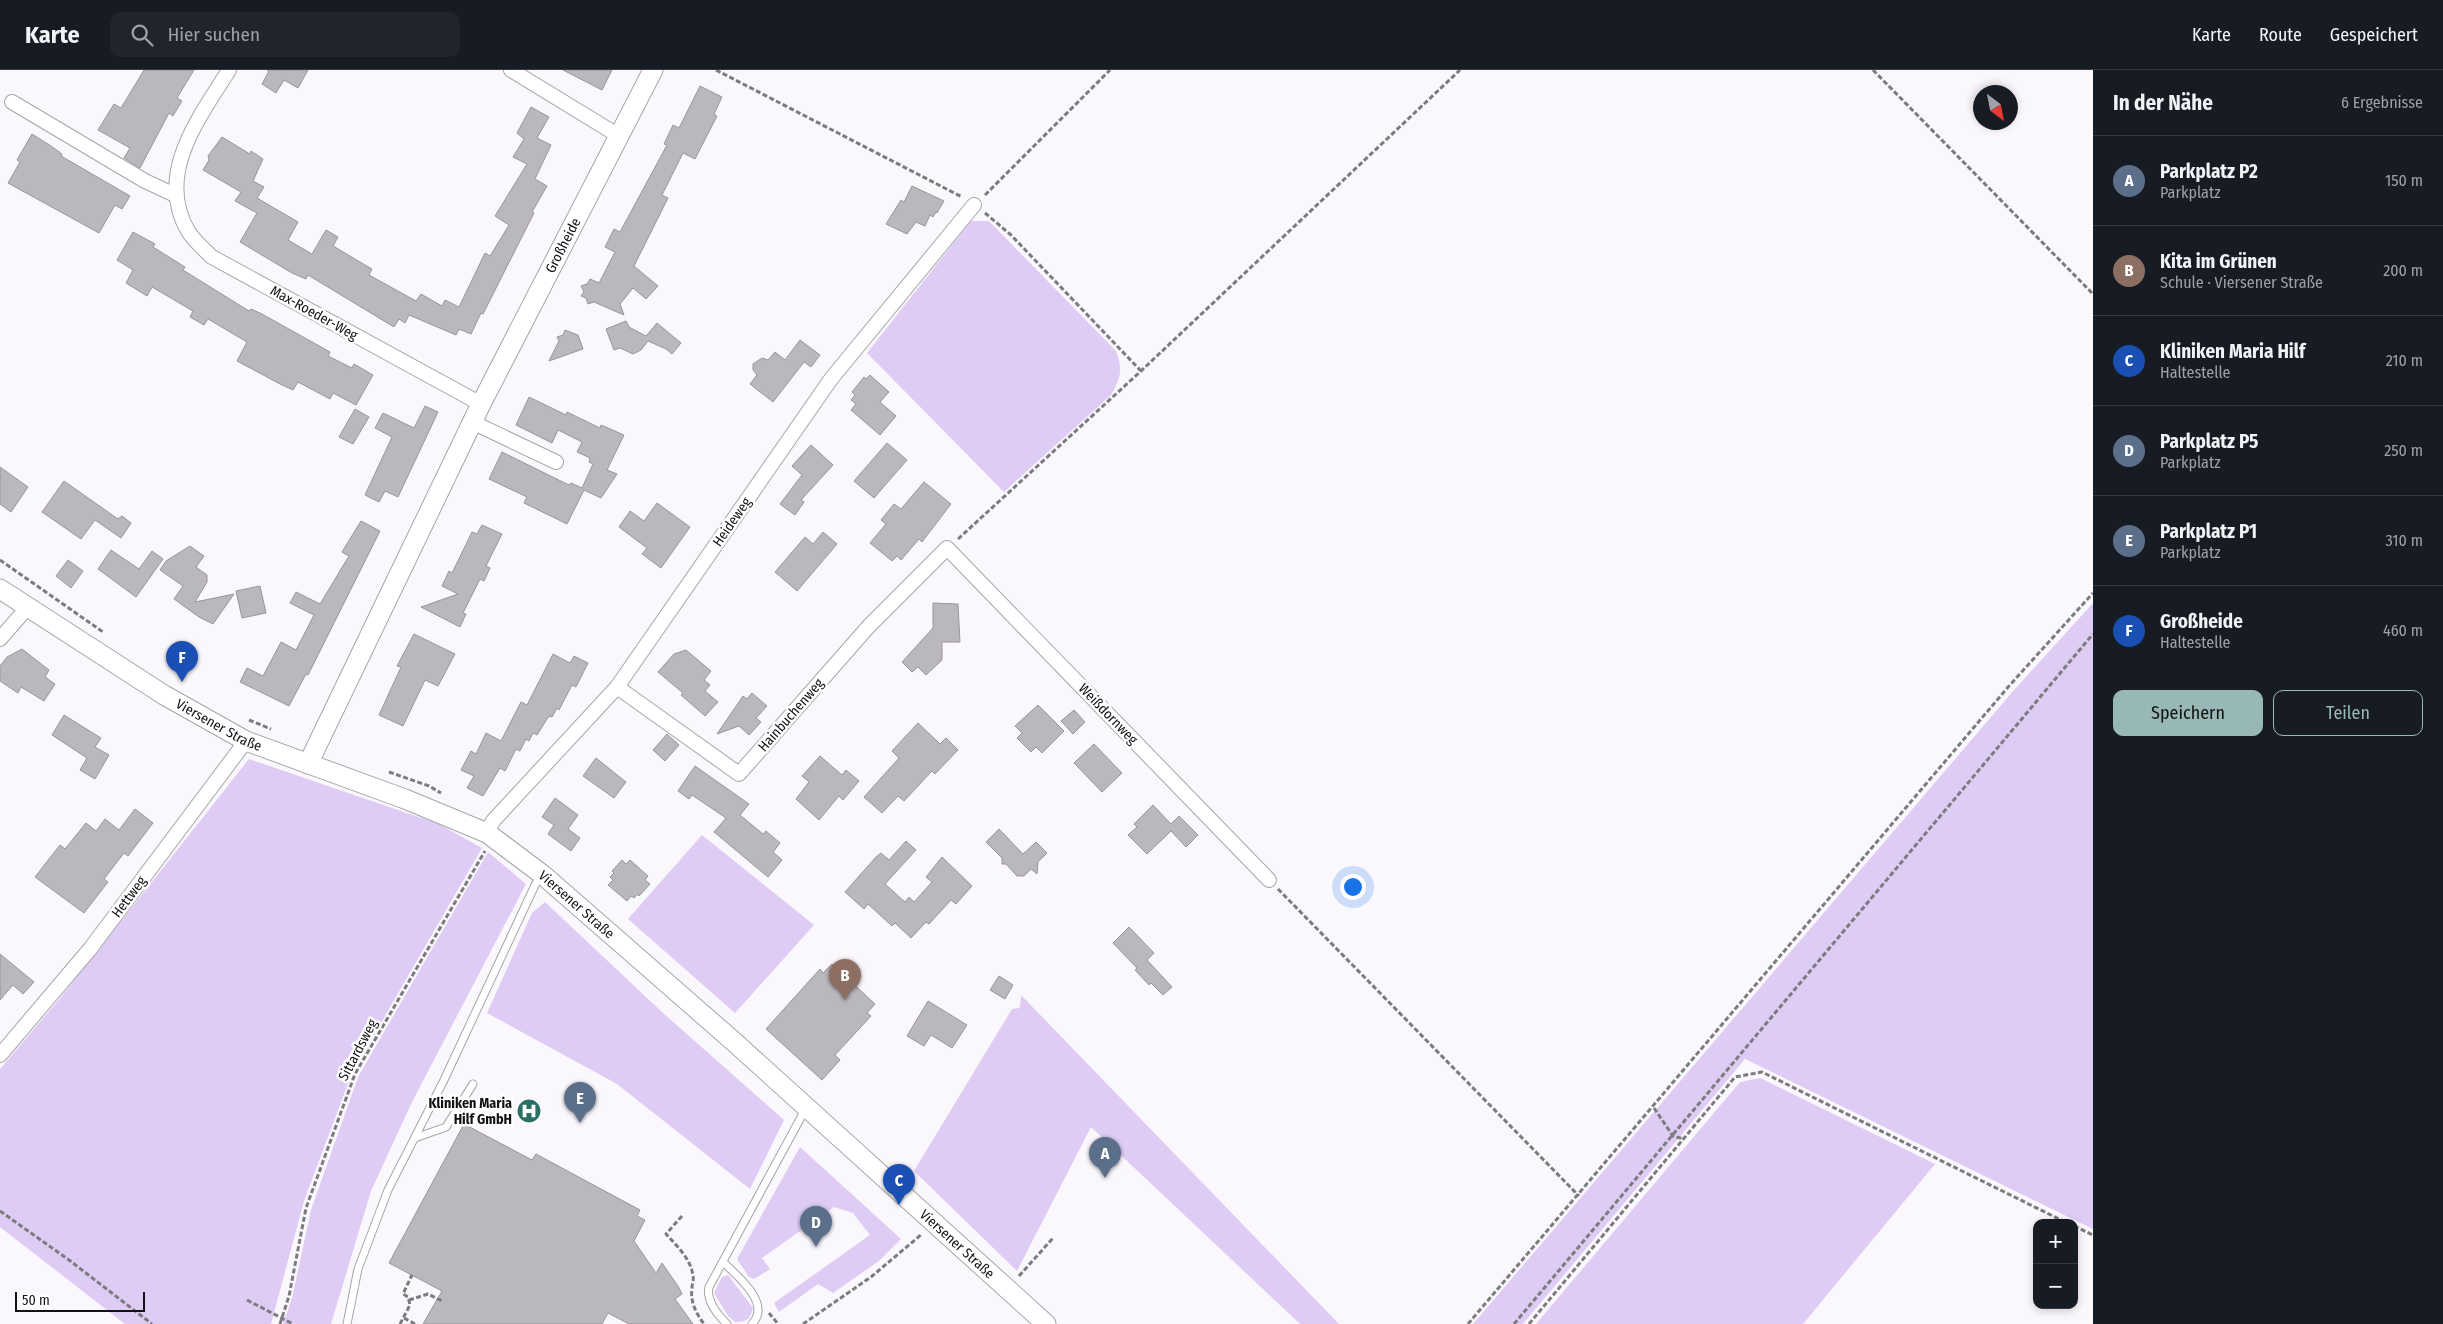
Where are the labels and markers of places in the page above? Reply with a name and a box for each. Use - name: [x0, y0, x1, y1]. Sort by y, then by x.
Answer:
- pin: F: [166, 641, 198, 682]
- pin: B: [829, 959, 861, 1000]
- pin: E: [564, 1082, 596, 1123]
- place label: Kliniken Maria Hilf GmbH: [428, 1095, 512, 1128]
- hospital icon: Kliniken Maria Hilf GmbH: [516, 1098, 542, 1124]
- pin: A: [1089, 1137, 1121, 1178]
- pin: C: [883, 1164, 915, 1205]
- pin: D: [800, 1206, 832, 1247]

